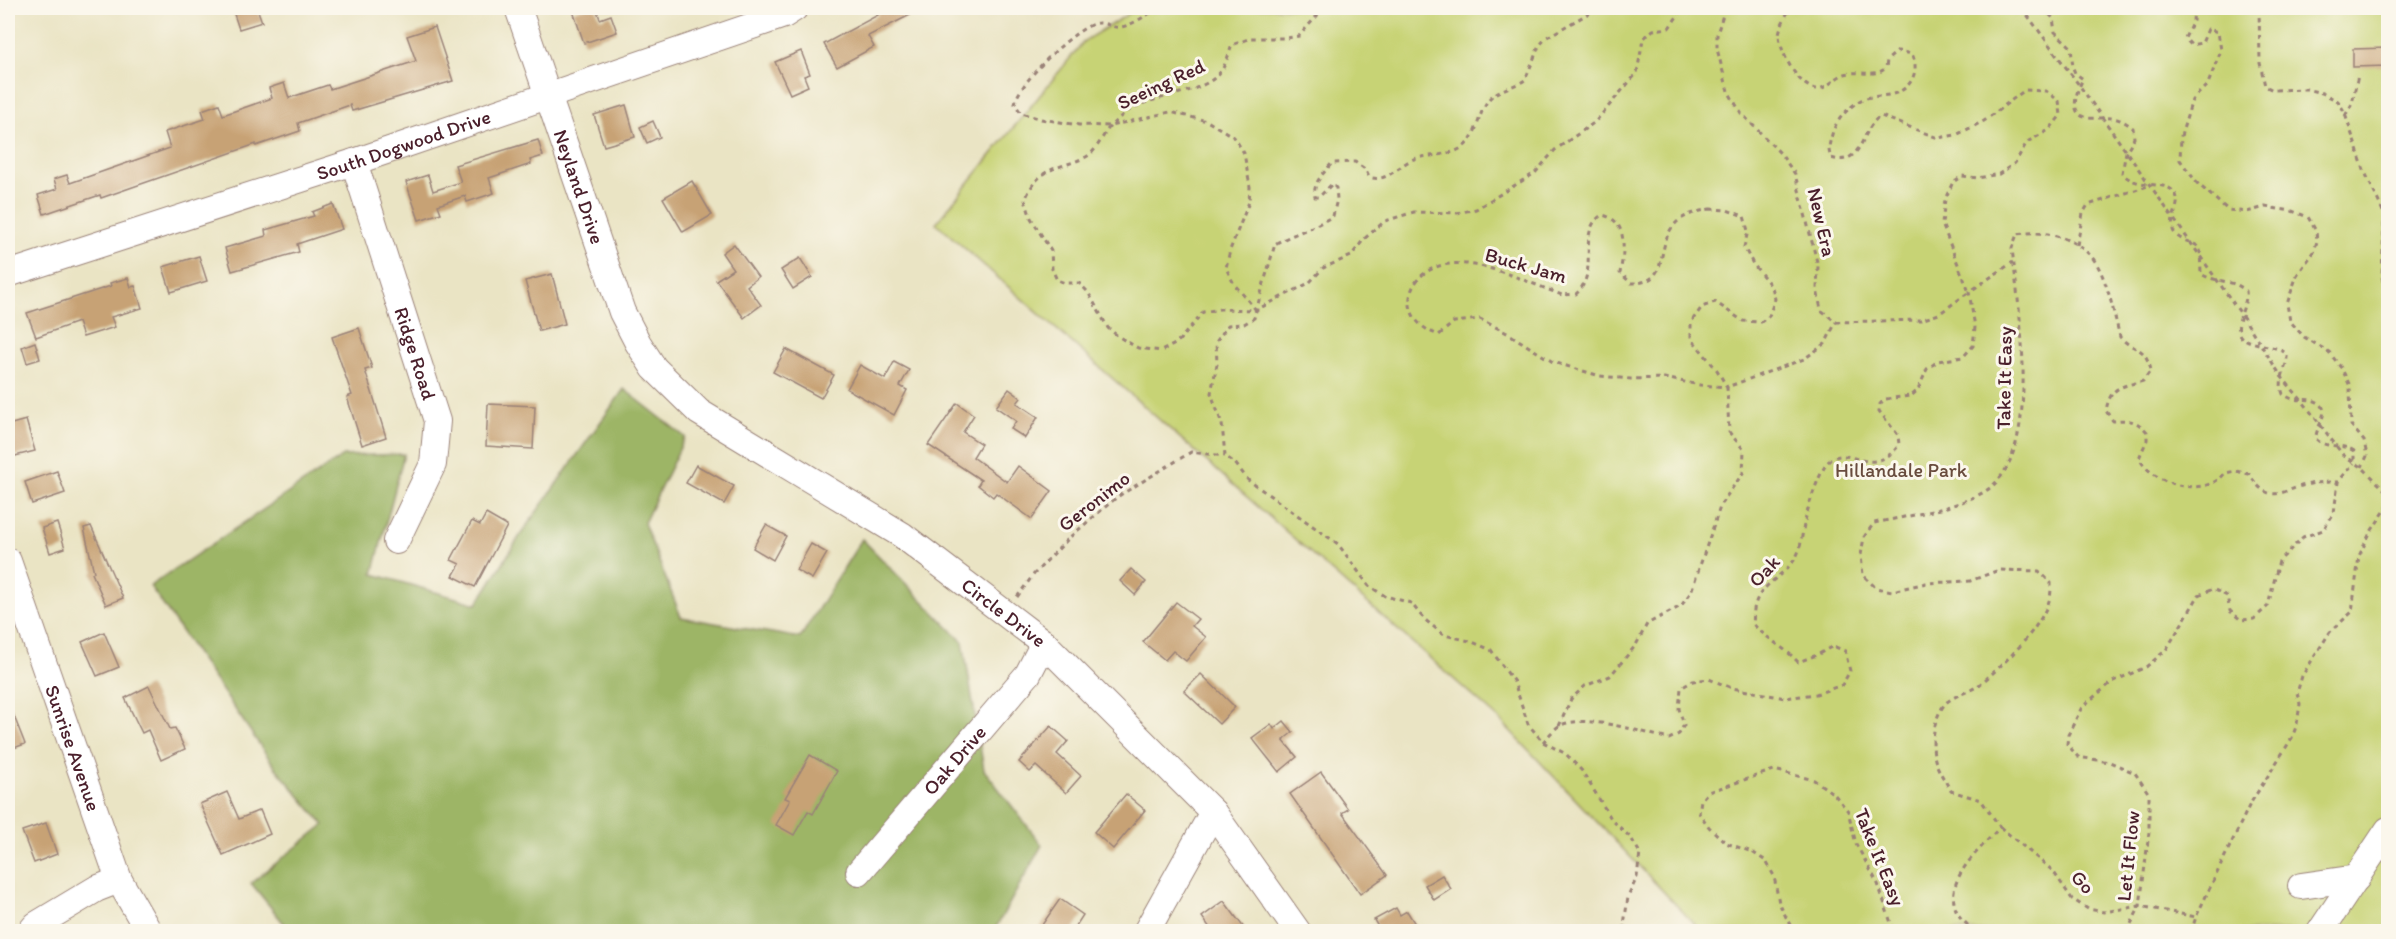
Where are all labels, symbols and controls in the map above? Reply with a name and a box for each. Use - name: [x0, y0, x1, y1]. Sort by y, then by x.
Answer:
- street label: Seeing Red: [1113, 53, 1209, 115]
- street label: South Dogwood Drive: [313, 104, 494, 185]
- street label: Neyland Drive: [548, 126, 610, 247]
- street label: New Era: [1802, 185, 1842, 259]
- street label: Buck Jam: [1482, 242, 1570, 288]
- street label: Ridge Road: [389, 304, 441, 403]
- street label: Take It Easy: [1991, 325, 2017, 430]
- park label: Hillandale Park: [1835, 458, 1968, 482]
- street label: Geronimo: [1053, 466, 1135, 536]
- street label: Oak: [1743, 550, 1785, 592]
- street label: Circle Drive: [957, 573, 1051, 652]
- street label: Sunrise Avenue: [40, 682, 106, 814]
- street label: Oak Drive: [918, 720, 991, 800]
- street label: Take It Easy: [1850, 805, 1911, 910]
- street label: Let It Flow: [2111, 810, 2145, 902]
- street label: Go: [2066, 865, 2100, 899]

